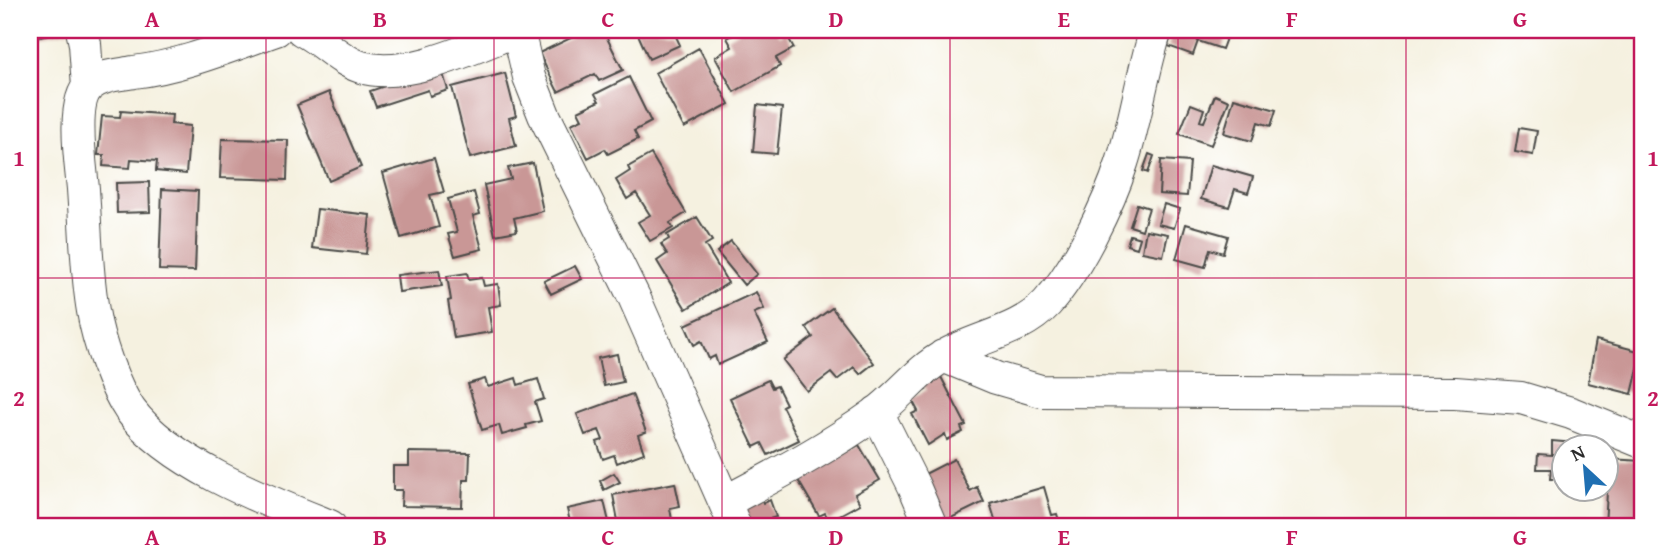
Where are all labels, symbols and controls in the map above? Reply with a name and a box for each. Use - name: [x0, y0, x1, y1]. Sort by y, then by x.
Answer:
- text: A: [145, 2, 160, 35]
- text: B: [373, 2, 387, 35]
- text: C: [601, 2, 615, 35]
- text: D: [829, 2, 844, 35]
- text: E: [1058, 2, 1070, 35]
- text: F: [1286, 2, 1298, 35]
- text: G: [1513, 2, 1527, 35]
- text: 1: [13, 141, 25, 174]
- text: 1: [1647, 141, 1659, 174]
- text: 2: [13, 381, 25, 414]
- text: 2: [1647, 381, 1659, 414]
- north arrow: [1550, 434, 1620, 504]
- text: N: [1566, 437, 1590, 468]
- text: A: [145, 520, 160, 553]
- text: B: [373, 520, 387, 553]
- text: C: [601, 520, 615, 553]
- text: D: [829, 520, 844, 553]
- text: E: [1058, 520, 1070, 553]
- text: F: [1286, 520, 1298, 553]
- text: G: [1513, 520, 1527, 553]

